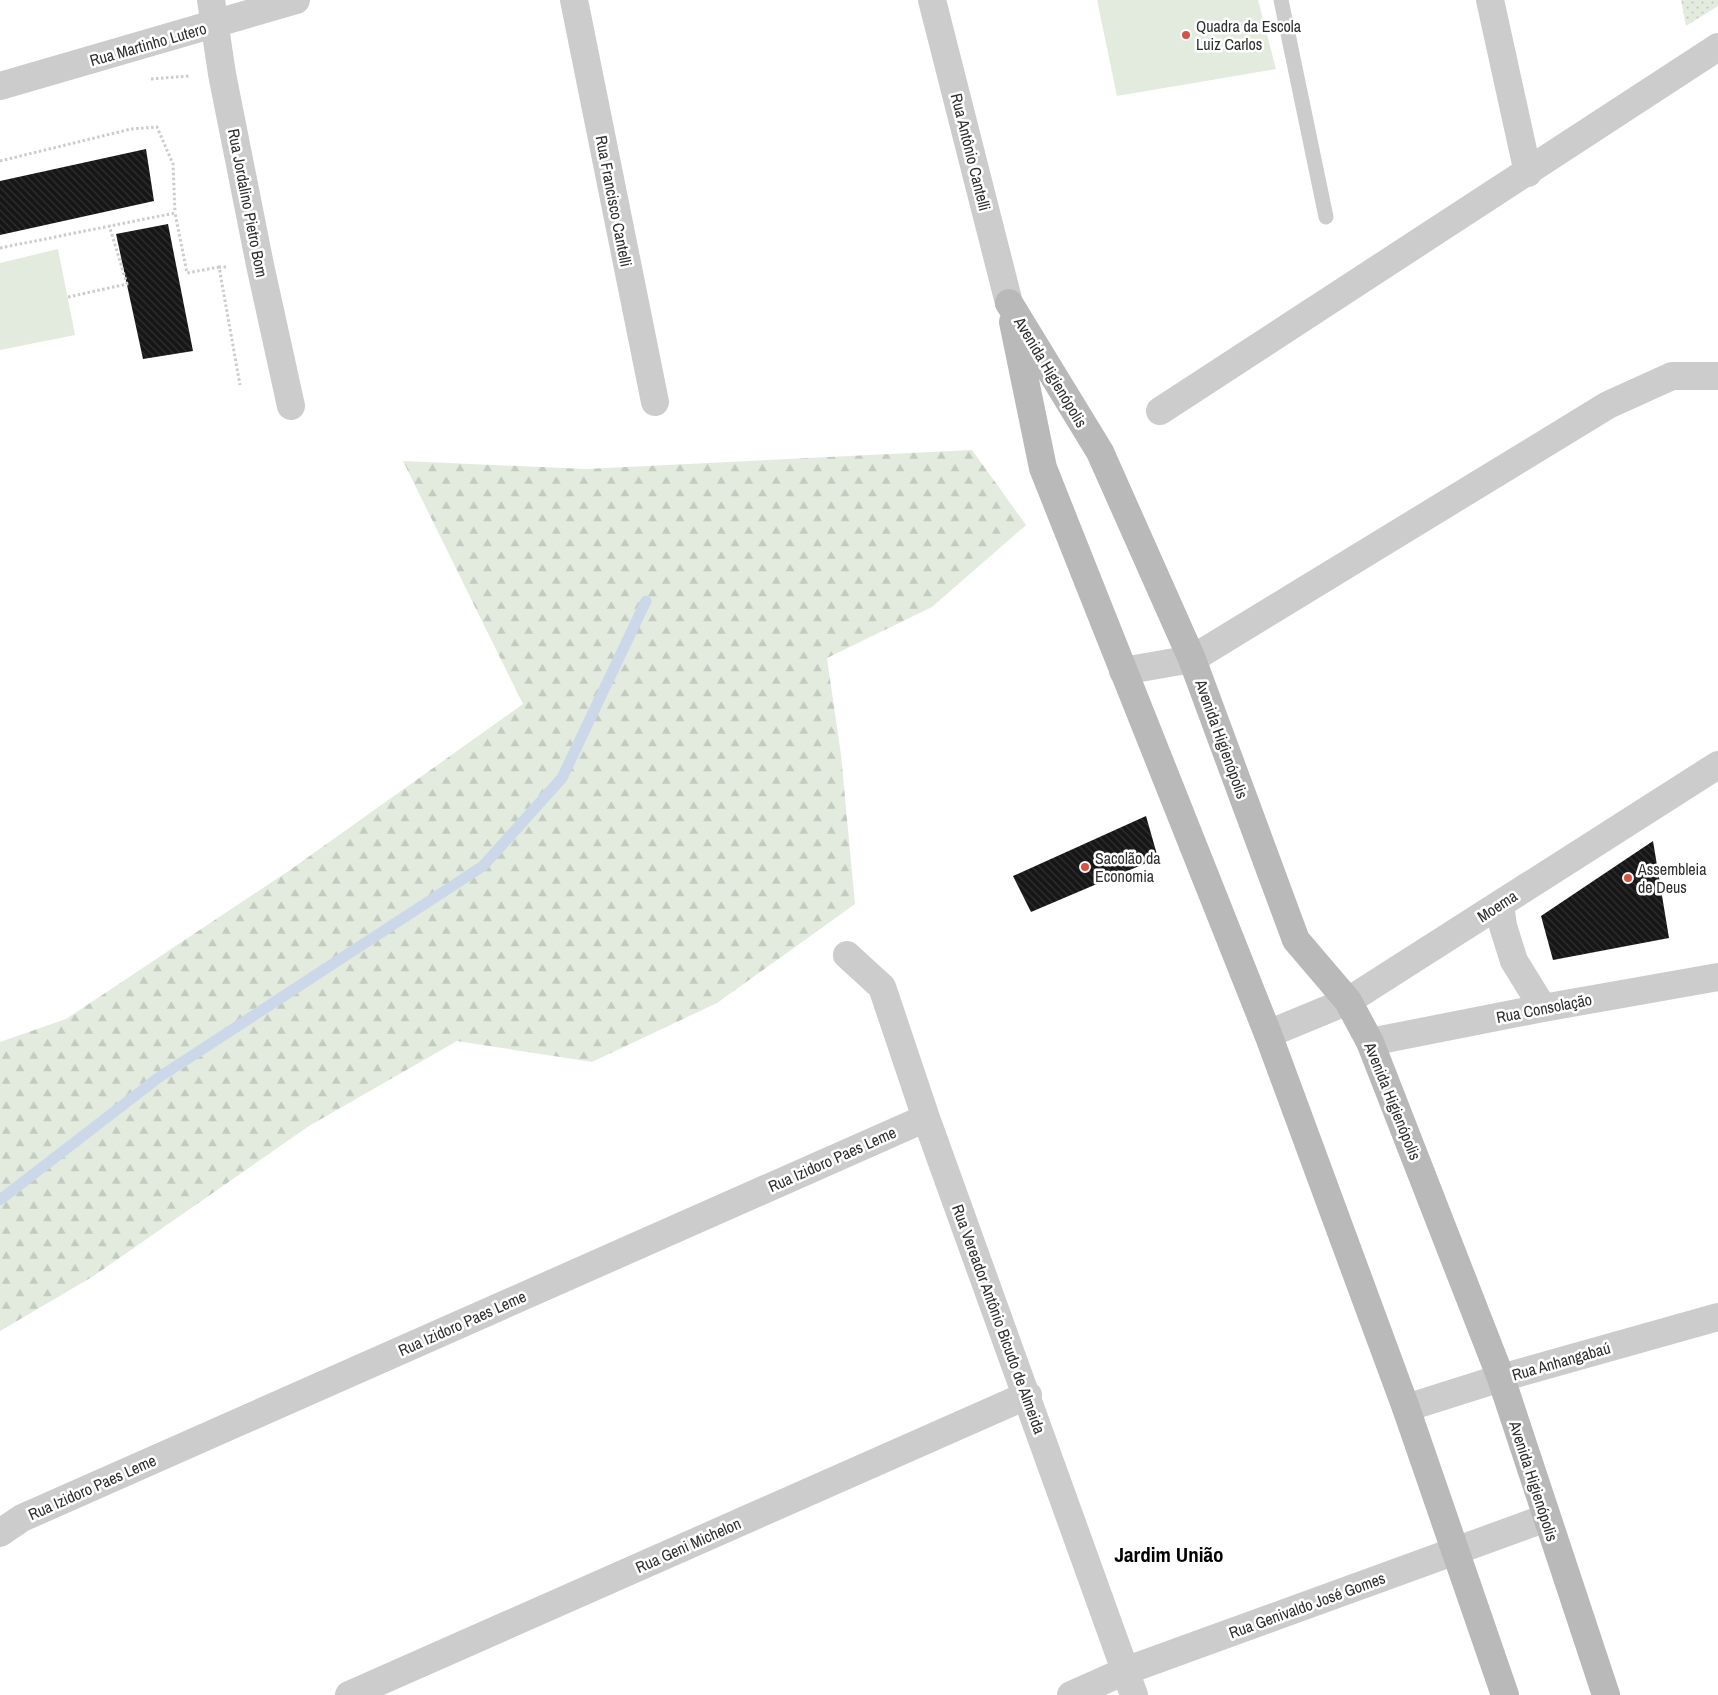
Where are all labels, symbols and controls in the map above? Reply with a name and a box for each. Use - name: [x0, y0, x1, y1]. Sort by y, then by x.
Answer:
- place label: Quadra da Escola Luiz Carlos: [1196, 15, 1302, 55]
- street label: Rua Martinho Lutero: [87, 17, 209, 71]
- marker: Quadra da Escola Luiz Carlos: [1180, 29, 1192, 41]
- street label: Rua Antônio Cantelli: [946, 91, 996, 213]
- street label: Rua Jordalino Pietro Bom: [223, 127, 273, 279]
- street label: Rua Francisco Cantelli: [590, 133, 638, 269]
- street label: Avenida Higienópolis: [1009, 312, 1093, 431]
- street label: Avenida Higienópolis: [1190, 675, 1254, 802]
- place label: Sacolão da Economia: [1095, 847, 1161, 887]
- place label: Assembleia de Deus: [1637, 858, 1707, 898]
- marker: Sacolão da Economia: [1079, 861, 1091, 873]
- marker: Assembleia de Deus: [1622, 872, 1634, 884]
- street label: Moema: [1473, 884, 1522, 927]
- street label: Rua Consolação: [1494, 988, 1594, 1028]
- street label: Avenida Higienópolis: [1359, 1038, 1427, 1163]
- street label: Rua Izidoro Paes Leme: [765, 1121, 899, 1197]
- street label: Rua Vereador Antônio Bicudo de Almeida: [947, 1201, 1051, 1438]
- street label: Rua Izidoro Paes Leme: [395, 1285, 529, 1361]
- street label: Rua Anhangabaú: [1509, 1336, 1613, 1386]
- street label: Avenida Higienópolis: [1504, 1417, 1564, 1544]
- street label: Rua Izidoro Paes Leme: [25, 1449, 159, 1525]
- street label: Rua Geni Michelon: [632, 1512, 744, 1578]
- district label: Jardim União: [1114, 1540, 1224, 1569]
- street label: Rua Genivaldo José Gomes: [1226, 1566, 1388, 1644]

